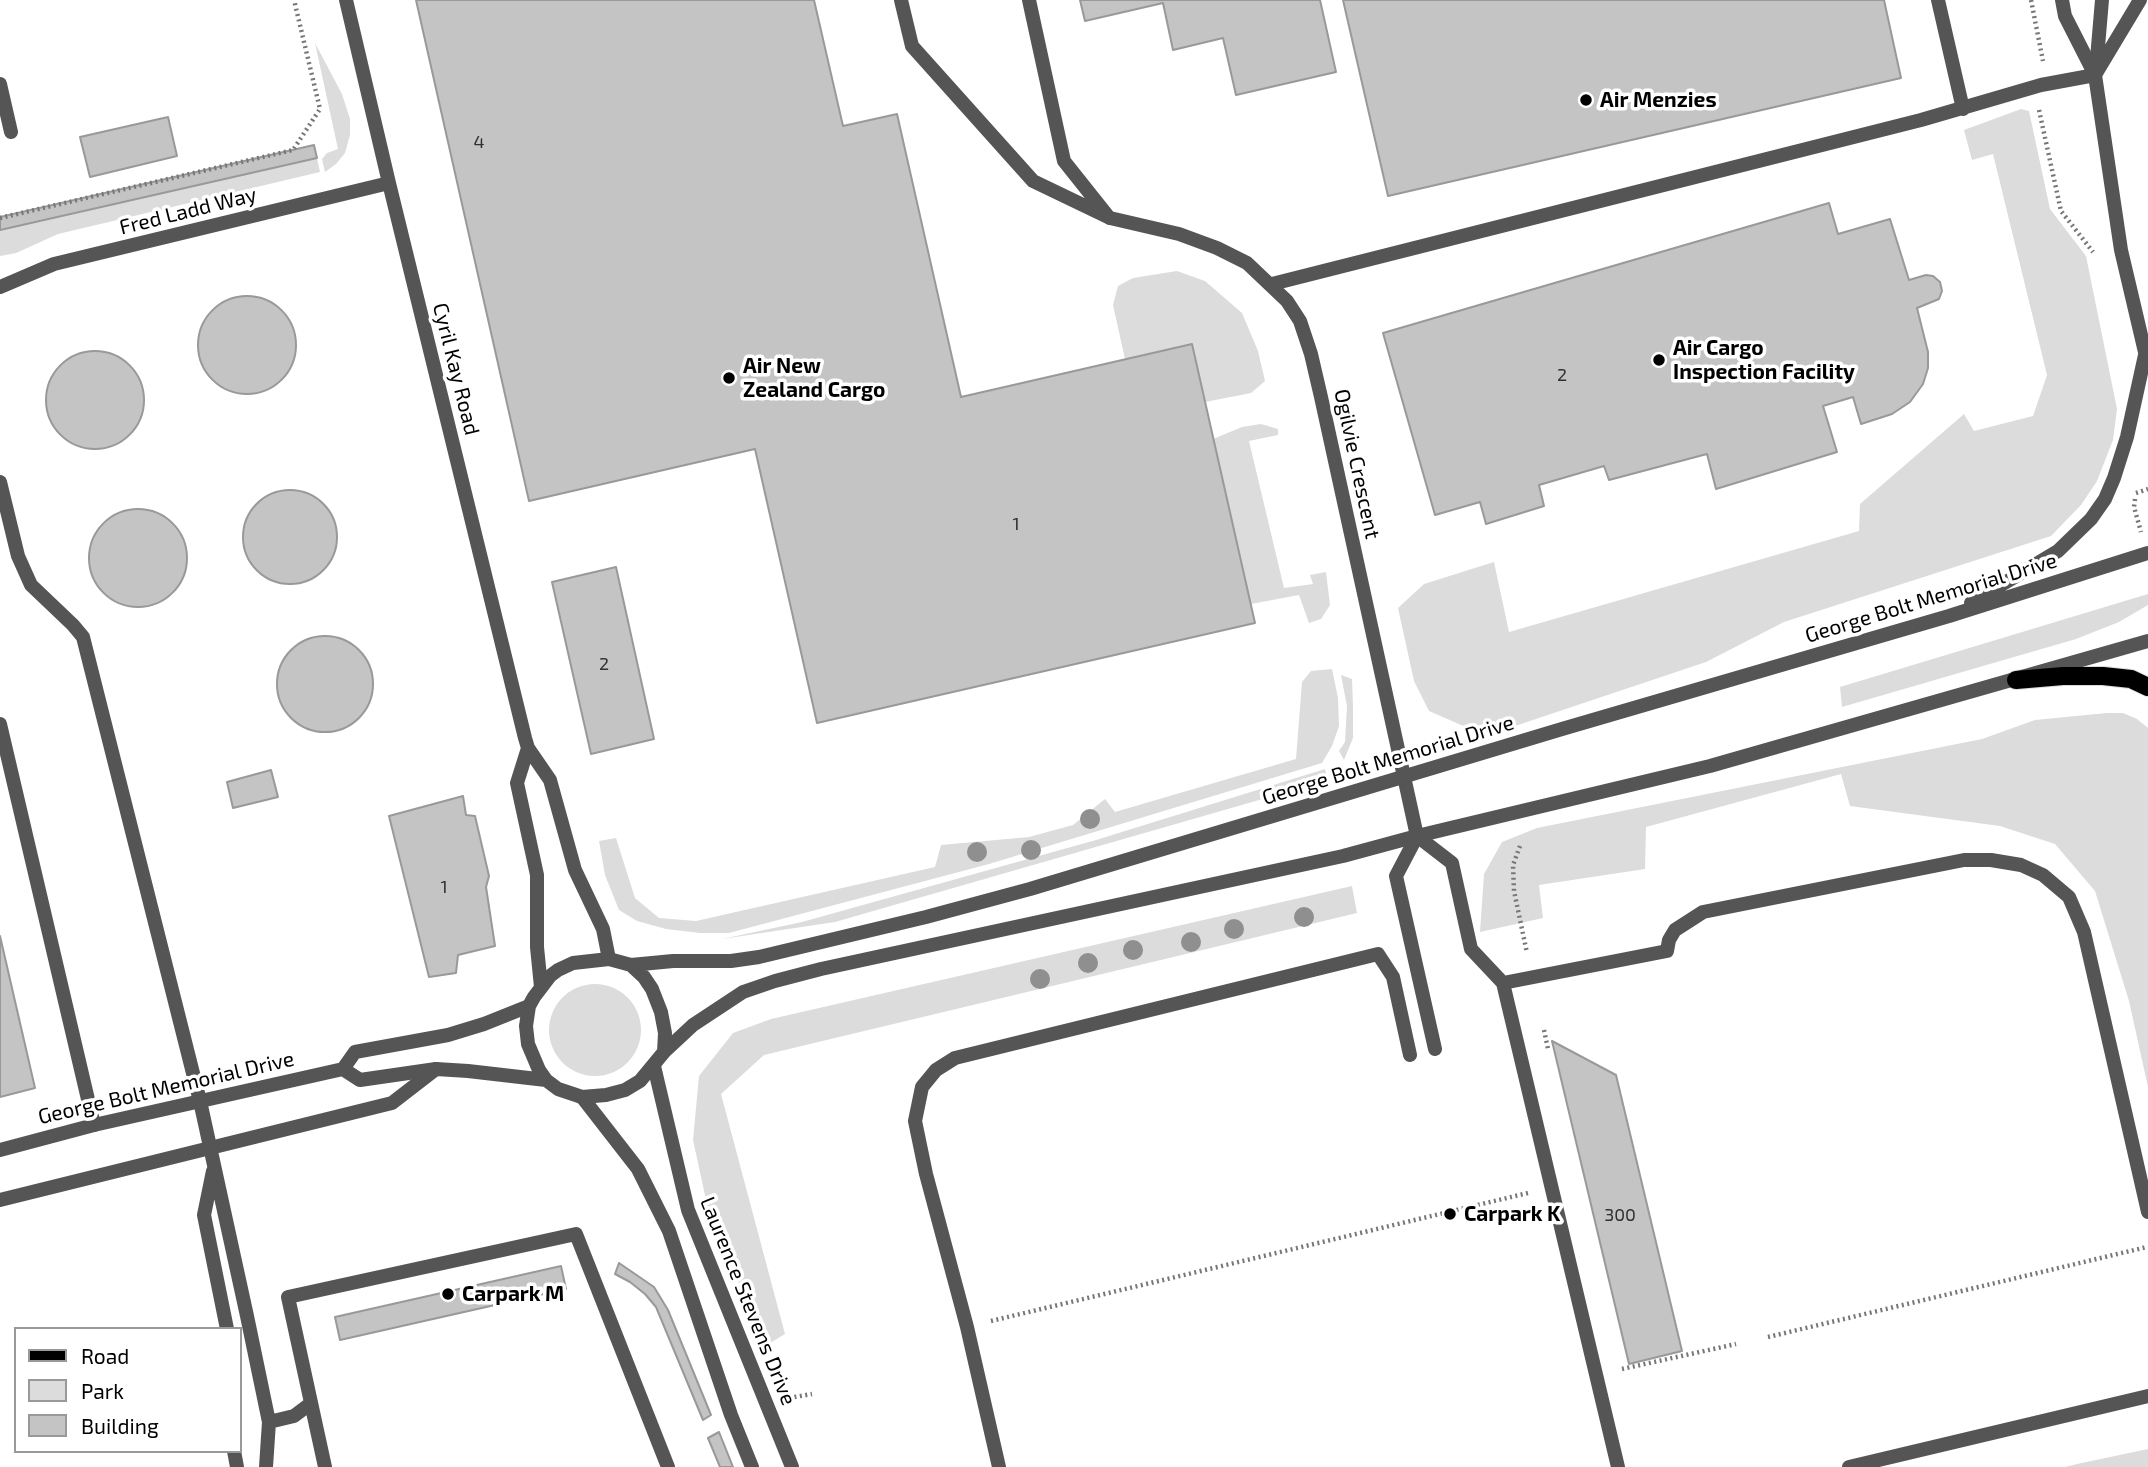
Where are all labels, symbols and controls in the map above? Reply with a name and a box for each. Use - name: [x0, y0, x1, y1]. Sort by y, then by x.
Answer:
- place label: Air Menzies: [1600, 87, 1717, 113]
- marker: Air Menzies: [1578, 92, 1594, 108]
- house number: 4: [473, 131, 485, 153]
- street label: Fred Ladd Way: [117, 182, 259, 240]
- street label: Cyril Kay Road: [427, 300, 485, 438]
- place label: Air Cargo Inspection Facility: [1673, 335, 1855, 385]
- marker: Air Cargo Inspection Facility: [1651, 352, 1667, 368]
- place label: Air New Zealand Cargo: [743, 353, 885, 403]
- house number: 2: [1557, 364, 1567, 386]
- marker: Air New Zealand Cargo: [721, 370, 737, 386]
- street label: Ogilvie Crescent: [1329, 387, 1385, 541]
- house number: 1: [1012, 513, 1020, 535]
- street label: George Bolt Memorial Drive: [1802, 548, 2060, 648]
- house number: 2: [599, 653, 609, 675]
- street label: George Bolt Memorial Drive: [1259, 710, 1517, 810]
- house number: 1: [440, 876, 448, 898]
- street label: George Bolt Memorial Drive: [36, 1046, 296, 1130]
- street label: Laurence Stevens Drive: [695, 1193, 801, 1409]
- place label: Carpark K: [1464, 1201, 1560, 1227]
- house number: 300: [1604, 1204, 1636, 1226]
- marker: Carpark K: [1442, 1206, 1458, 1222]
- place label: Carpark M: [462, 1281, 564, 1307]
- marker: Carpark M: [440, 1286, 456, 1302]
- legend: [14, 1327, 242, 1453]
- text: Road: [81, 1343, 129, 1368]
- text: Park: [81, 1378, 124, 1403]
- text: Building: [81, 1413, 159, 1438]

